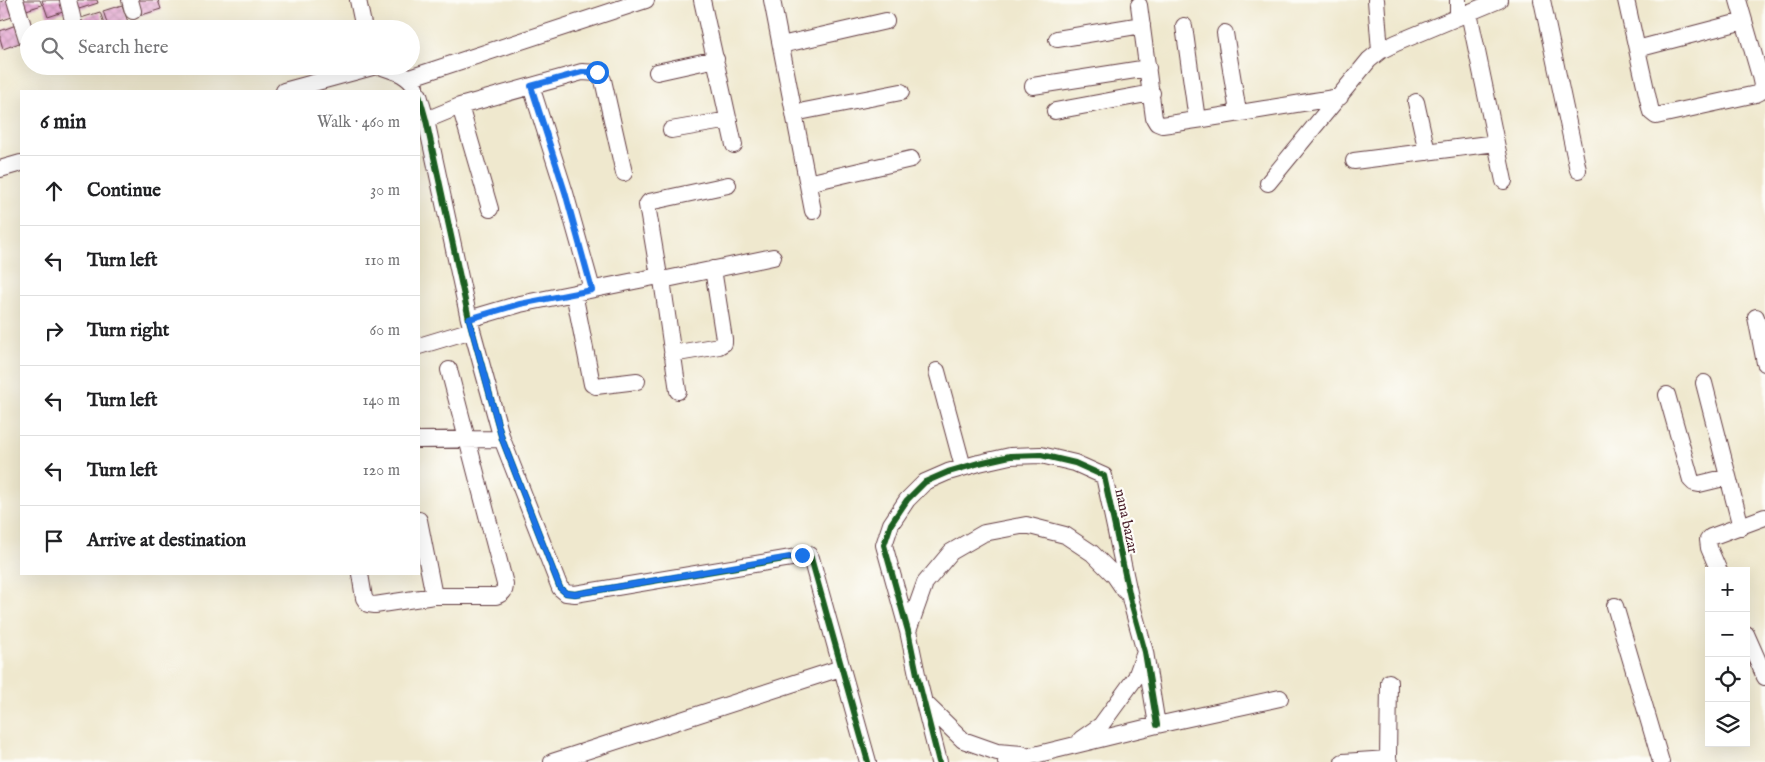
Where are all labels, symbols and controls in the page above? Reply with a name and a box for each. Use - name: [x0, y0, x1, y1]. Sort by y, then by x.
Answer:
- search box: [20, 20, 420, 75]
- icon: search: [38, 34, 66, 62]
- text: Search here: [78, 36, 169, 60]
- route start: [586, 61, 609, 84]
- text: 6 min: [40, 109, 86, 136]
- text: Walk · 460 m: [317, 113, 400, 133]
- icon: ahead: [40, 177, 68, 205]
- text: Continue: [87, 179, 161, 203]
- text: 30 m: [370, 181, 400, 201]
- icon: left: [40, 247, 68, 275]
- text: Turn left: [87, 249, 158, 273]
- text: 110 m: [364, 251, 400, 271]
- icon: right: [40, 317, 68, 345]
- text: Turn right: [87, 319, 169, 343]
- text: 60 m: [370, 321, 400, 341]
- icon: left: [40, 387, 68, 415]
- text: Turn left: [87, 389, 158, 413]
- text: 140 m: [362, 391, 400, 411]
- icon: left: [40, 457, 68, 485]
- text: Turn left: [87, 459, 158, 483]
- text: 120 m: [363, 461, 400, 481]
- street label: nana bazar: [1110, 487, 1143, 556]
- icon: arrive: [40, 527, 68, 555]
- text: Arrive at destination: [87, 529, 246, 553]
- route end: [791, 544, 814, 567]
- map controls: [1705, 567, 1750, 747]
- button: +: [1705, 567, 1750, 612]
- button: −: [1705, 612, 1750, 657]
- button: locate: [1705, 657, 1750, 702]
- button: layers: [1705, 702, 1750, 747]

